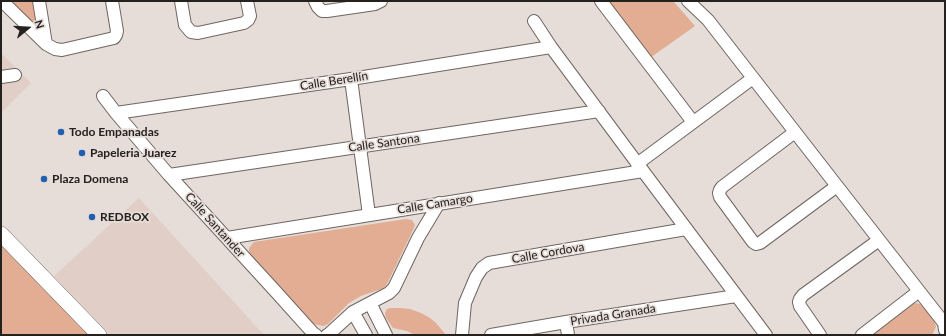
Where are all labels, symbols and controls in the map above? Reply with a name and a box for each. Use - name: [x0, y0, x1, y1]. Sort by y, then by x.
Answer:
- north arrow: [8, 8, 48, 48]
- text: N: [32, 18, 47, 30]
- street label: Calle Berellín: [299, 69, 369, 93]
- place label: Todo Empanadas: [69, 125, 159, 139]
- marker: Todo Empanadas: [56, 127, 66, 137]
- street label: Calle Santona: [347, 131, 421, 155]
- place label: Papeleria Juarez: [90, 146, 177, 160]
- marker: Papeleria Juarez: [77, 148, 87, 158]
- place label: Plaza Domena: [52, 172, 128, 186]
- marker: Plaza Domena: [39, 174, 49, 184]
- street label: Calle Santander: [182, 190, 248, 260]
- street label: Calle Camargo: [396, 191, 474, 217]
- place label: REDBOX: [100, 210, 149, 224]
- marker: REDBOX: [87, 212, 97, 222]
- street label: Calle Cordova: [511, 240, 585, 266]
- street label: Privada Granada: [569, 301, 657, 329]

